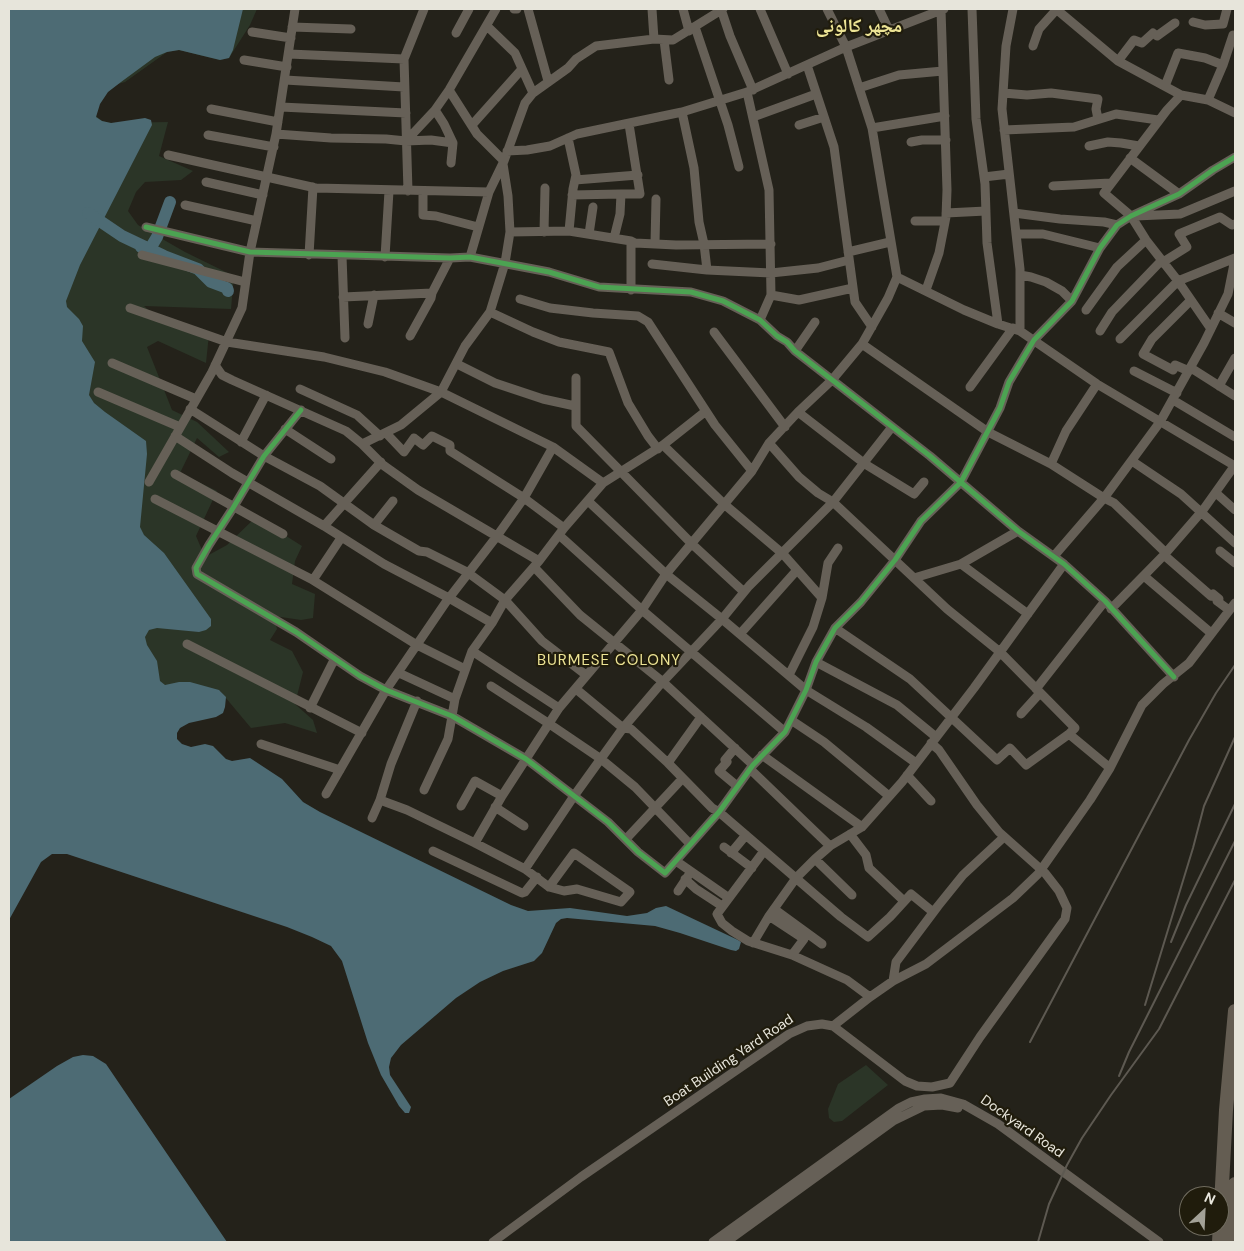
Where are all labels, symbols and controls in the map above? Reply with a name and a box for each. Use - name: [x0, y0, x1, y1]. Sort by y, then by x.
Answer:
- district label: مچھر کالونی: [816, 16, 902, 38]
- district label: BURMESE COLONY: [535, 652, 683, 670]
- street label: Boat Building Yard Road: [661, 1011, 797, 1111]
- street label: Dockyard Road: [977, 1092, 1067, 1162]
- north arrow: [1179, 1186, 1229, 1236]
- text: N: [1201, 1188, 1218, 1209]

